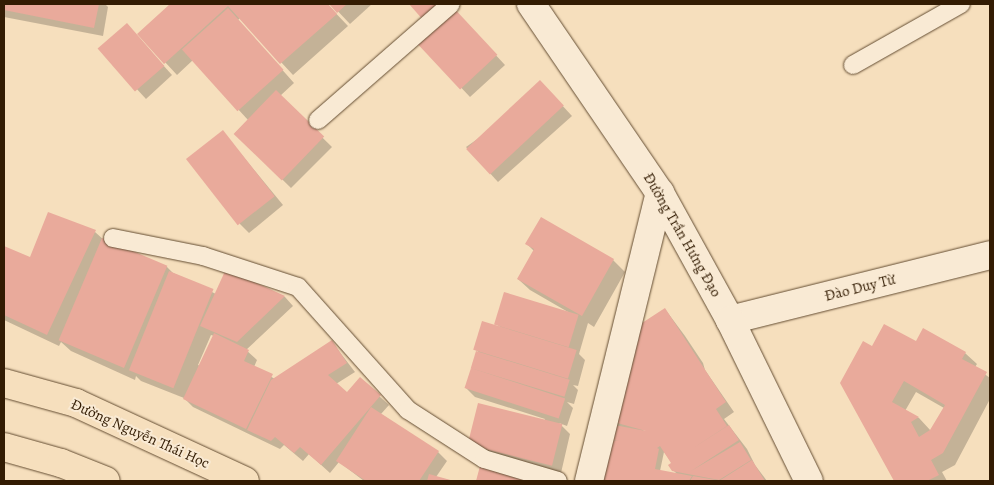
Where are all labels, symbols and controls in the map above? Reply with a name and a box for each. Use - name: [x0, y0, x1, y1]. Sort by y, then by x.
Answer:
- street label: Đường Trần Hưng Đạo: [639, 170, 725, 300]
- street label: Đào Duy Từ: [823, 271, 897, 305]
- street label: Đường Nguyễn Thái Học: [68, 395, 212, 473]

